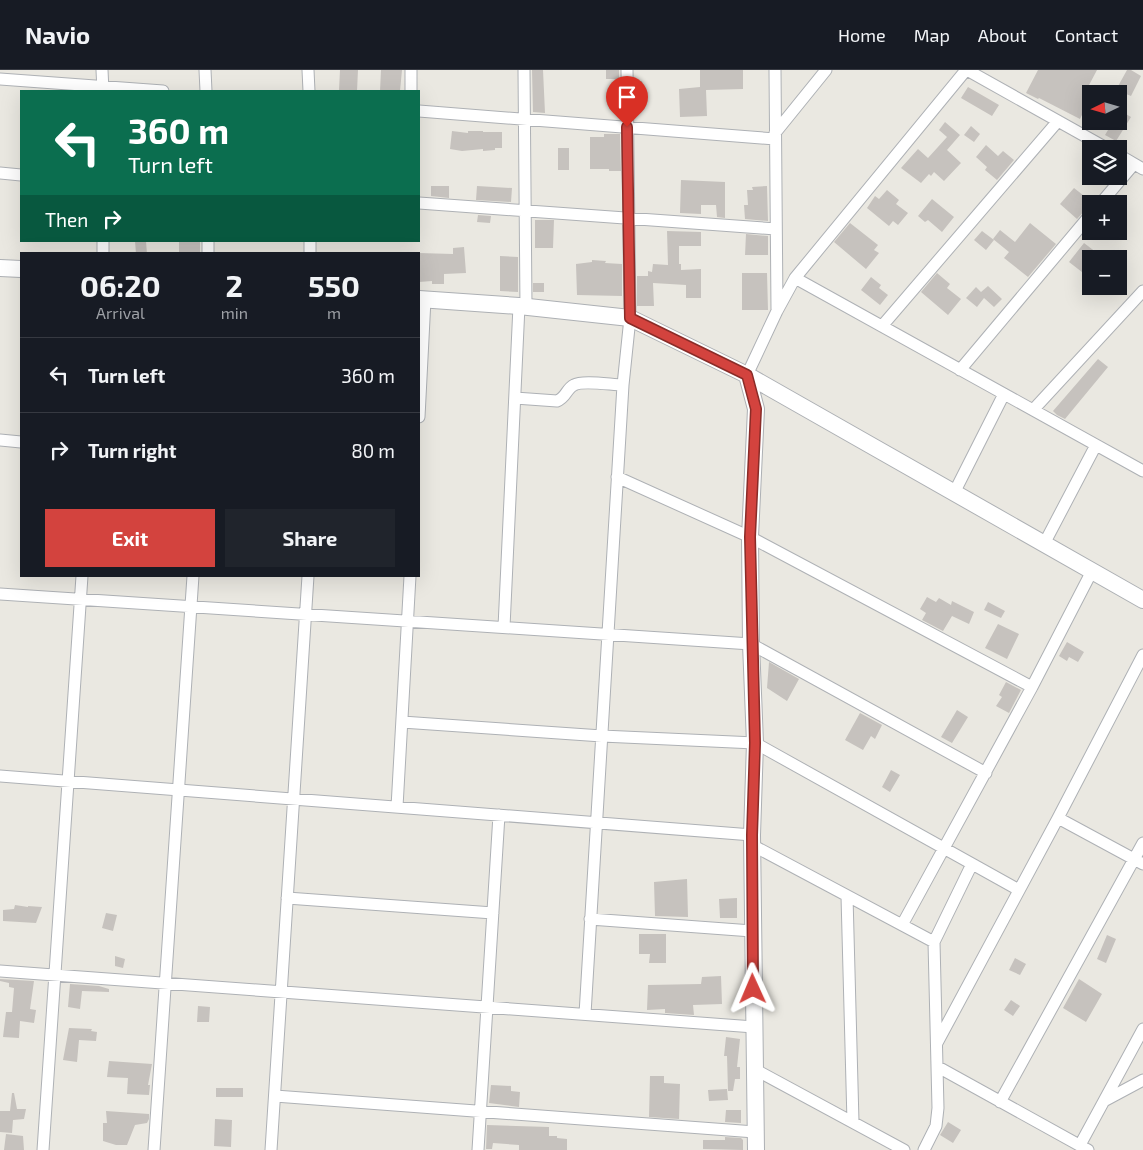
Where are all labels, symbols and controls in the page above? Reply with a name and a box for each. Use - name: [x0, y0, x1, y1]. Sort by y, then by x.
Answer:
- text: Navio: [25, 20, 90, 49]
- text: Home: [838, 24, 886, 46]
- text: Map: [914, 24, 950, 46]
- text: About: [978, 24, 1027, 46]
- text: Contact: [1055, 24, 1118, 46]
- pin: [606, 76, 648, 127]
- icon: arrive: [613, 83, 641, 111]
- north arrow: [1082, 85, 1128, 130]
- map controls: [1082, 85, 1127, 295]
- text: 360 m: [128, 109, 229, 151]
- icon: left: [45, 110, 110, 175]
- button: layers: [1082, 140, 1127, 185]
- text: Turn left: [128, 151, 213, 177]
- button: +: [1082, 195, 1127, 240]
- icon: right: [98, 205, 126, 233]
- text: Then: [45, 208, 88, 231]
- button: −: [1082, 250, 1127, 295]
- text: 06:20: [80, 267, 161, 303]
- text: 2: [226, 267, 243, 303]
- text: 550: [308, 267, 360, 303]
- text: Arrival: [96, 303, 145, 322]
- text: min: [221, 303, 248, 322]
- text: m: [327, 303, 341, 322]
- icon: left: [45, 361, 73, 389]
- text: Turn left: [88, 364, 165, 387]
- text: 360 m: [341, 364, 395, 387]
- icon: right: [45, 436, 73, 464]
- text: Turn right: [88, 439, 176, 462]
- text: 80 m: [351, 439, 395, 462]
- button: Exit: [45, 509, 215, 567]
- button: Share: [225, 509, 395, 567]
- position arrow: [726, 962, 778, 1014]

